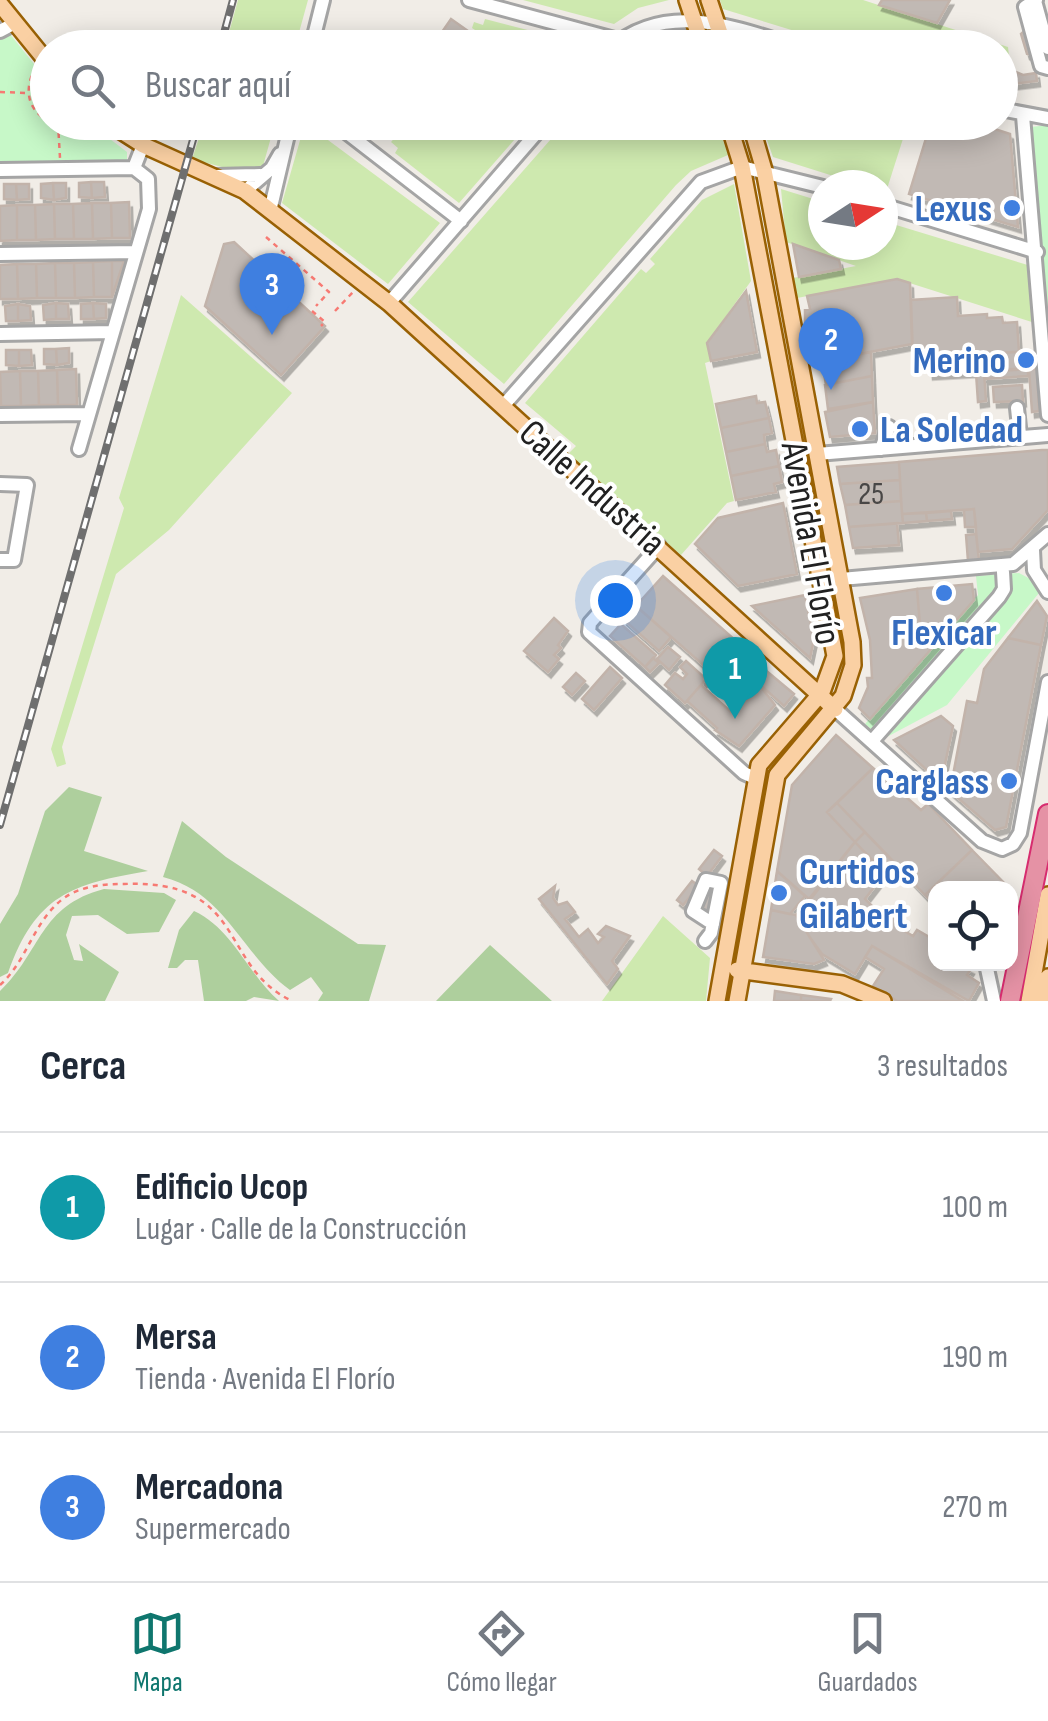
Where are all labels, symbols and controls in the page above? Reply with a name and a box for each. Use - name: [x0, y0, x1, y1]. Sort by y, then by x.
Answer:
- search box: [30, 30, 1018, 140]
- icon: search: [65, 58, 120, 113]
- text: Buscar aquí: [145, 63, 291, 108]
- north arrow: [808, 170, 898, 260]
- place label: Lexus: [915, 187, 992, 232]
- marker: Lexus: [1001, 197, 1023, 219]
- pin: 3: [240, 252, 304, 335]
- pin: 2: [798, 308, 864, 390]
- place label: Merino: [913, 339, 1006, 384]
- marker: Merino: [1015, 349, 1037, 371]
- place label: La Soledad: [880, 408, 1023, 453]
- street label: Calle Industria: [510, 411, 674, 566]
- marker: La Soledad: [849, 418, 871, 440]
- street label: Avenida El Florío: [770, 437, 850, 648]
- house number: 25: [858, 475, 884, 514]
- your location: [590, 575, 641, 626]
- marker: Flexicar: [933, 582, 955, 604]
- place label: Flexicar: [891, 611, 997, 656]
- pin: 1: [702, 636, 768, 719]
- place label: Carglass: [875, 760, 989, 805]
- marker: Carglass: [998, 770, 1020, 792]
- place label: Curtidos Gilabert: [799, 850, 915, 939]
- map controls: [928, 881, 1018, 971]
- button: locate: [928, 881, 1018, 971]
- marker: Curtidos Gilabert: [768, 882, 790, 904]
- text: Cerca: [40, 1041, 126, 1092]
- text: 3 resultados: [877, 1047, 1008, 1086]
- text: Edificio Ucop: [135, 1165, 308, 1210]
- text: 1: [66, 1188, 79, 1227]
- text: 100 m: [943, 1188, 1008, 1227]
- text: Lugar · Calle de la Construcción: [135, 1210, 467, 1249]
- text: Mersa: [135, 1315, 217, 1360]
- text: 2: [65, 1338, 80, 1377]
- text: 190 m: [943, 1338, 1008, 1377]
- text: Tienda · Avenida El Florío: [135, 1360, 395, 1399]
- text: Mercadona: [135, 1465, 283, 1510]
- text: 3: [65, 1488, 80, 1527]
- text: 270 m: [942, 1488, 1008, 1527]
- text: Supermercado: [135, 1510, 291, 1549]
- tab: Mapa: [130, 1606, 185, 1699]
- tab: Cómo llegar: [446, 1606, 557, 1699]
- tab: Guardados: [818, 1606, 918, 1699]

